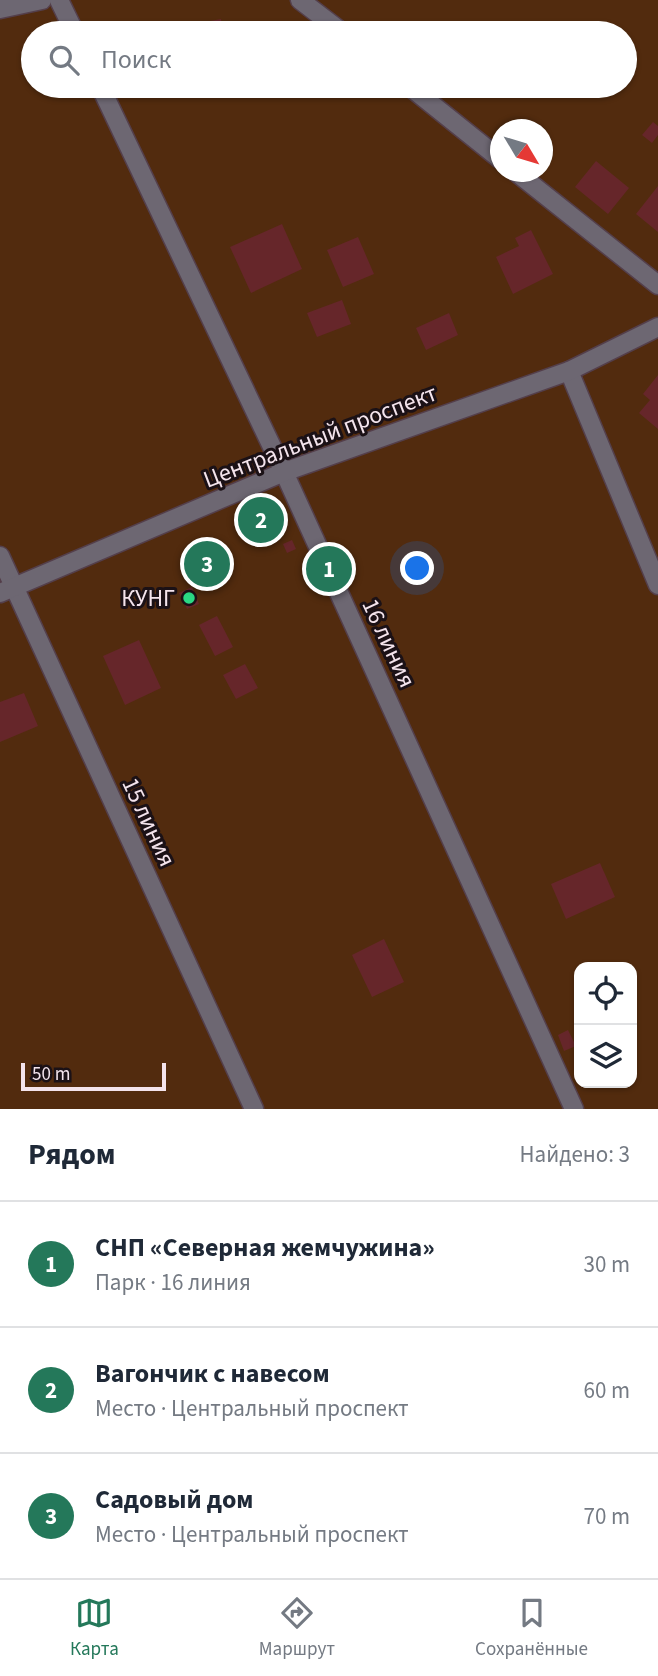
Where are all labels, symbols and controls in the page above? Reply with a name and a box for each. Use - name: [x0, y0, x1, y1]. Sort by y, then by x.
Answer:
- search box: [21, 21, 637, 98]
- icon: search: [45, 41, 83, 79]
- text: Поиск: [101, 41, 171, 78]
- north arrow: [490, 119, 553, 182]
- street label: Центральный проспект: [198, 376, 442, 497]
- pin: 2: [238, 494, 284, 546]
- pin: 3: [184, 538, 230, 590]
- pin: 1: [306, 543, 352, 595]
- your location: [400, 551, 434, 585]
- place label: КУНГ: [121, 581, 175, 616]
- marker: КУНГ: [181, 590, 197, 606]
- street label: 16 линия: [353, 593, 424, 693]
- street label: 15 линия: [113, 772, 184, 872]
- map controls: [574, 962, 637, 1088]
- button: locate: [574, 962, 637, 1025]
- button: layers: [574, 1025, 637, 1088]
- scale bar: [21, 1060, 166, 1092]
- text: 50 m: [32, 1061, 70, 1088]
- text: Рядом: [28, 1133, 116, 1176]
- text: Найдено: 3: [520, 1138, 630, 1171]
- text: СНП «Северная жемчужина»: [95, 1229, 435, 1266]
- text: 1: [45, 1248, 57, 1281]
- text: 30 m: [583, 1248, 630, 1281]
- text: Парк · 16 линия: [95, 1266, 251, 1299]
- text: Вагончик с навесом: [95, 1355, 330, 1392]
- text: 2: [45, 1374, 57, 1407]
- text: 60 m: [583, 1374, 630, 1407]
- text: Место · Центральный проспект: [95, 1392, 409, 1425]
- text: Садовый дом: [95, 1481, 254, 1518]
- text: 3: [45, 1500, 57, 1533]
- text: 70 m: [583, 1500, 630, 1533]
- text: Место · Центральный проспект: [95, 1518, 409, 1551]
- tab: Карта: [70, 1594, 119, 1663]
- tab: Маршрут: [259, 1594, 335, 1663]
- tab: Сохранённые: [475, 1594, 588, 1663]

